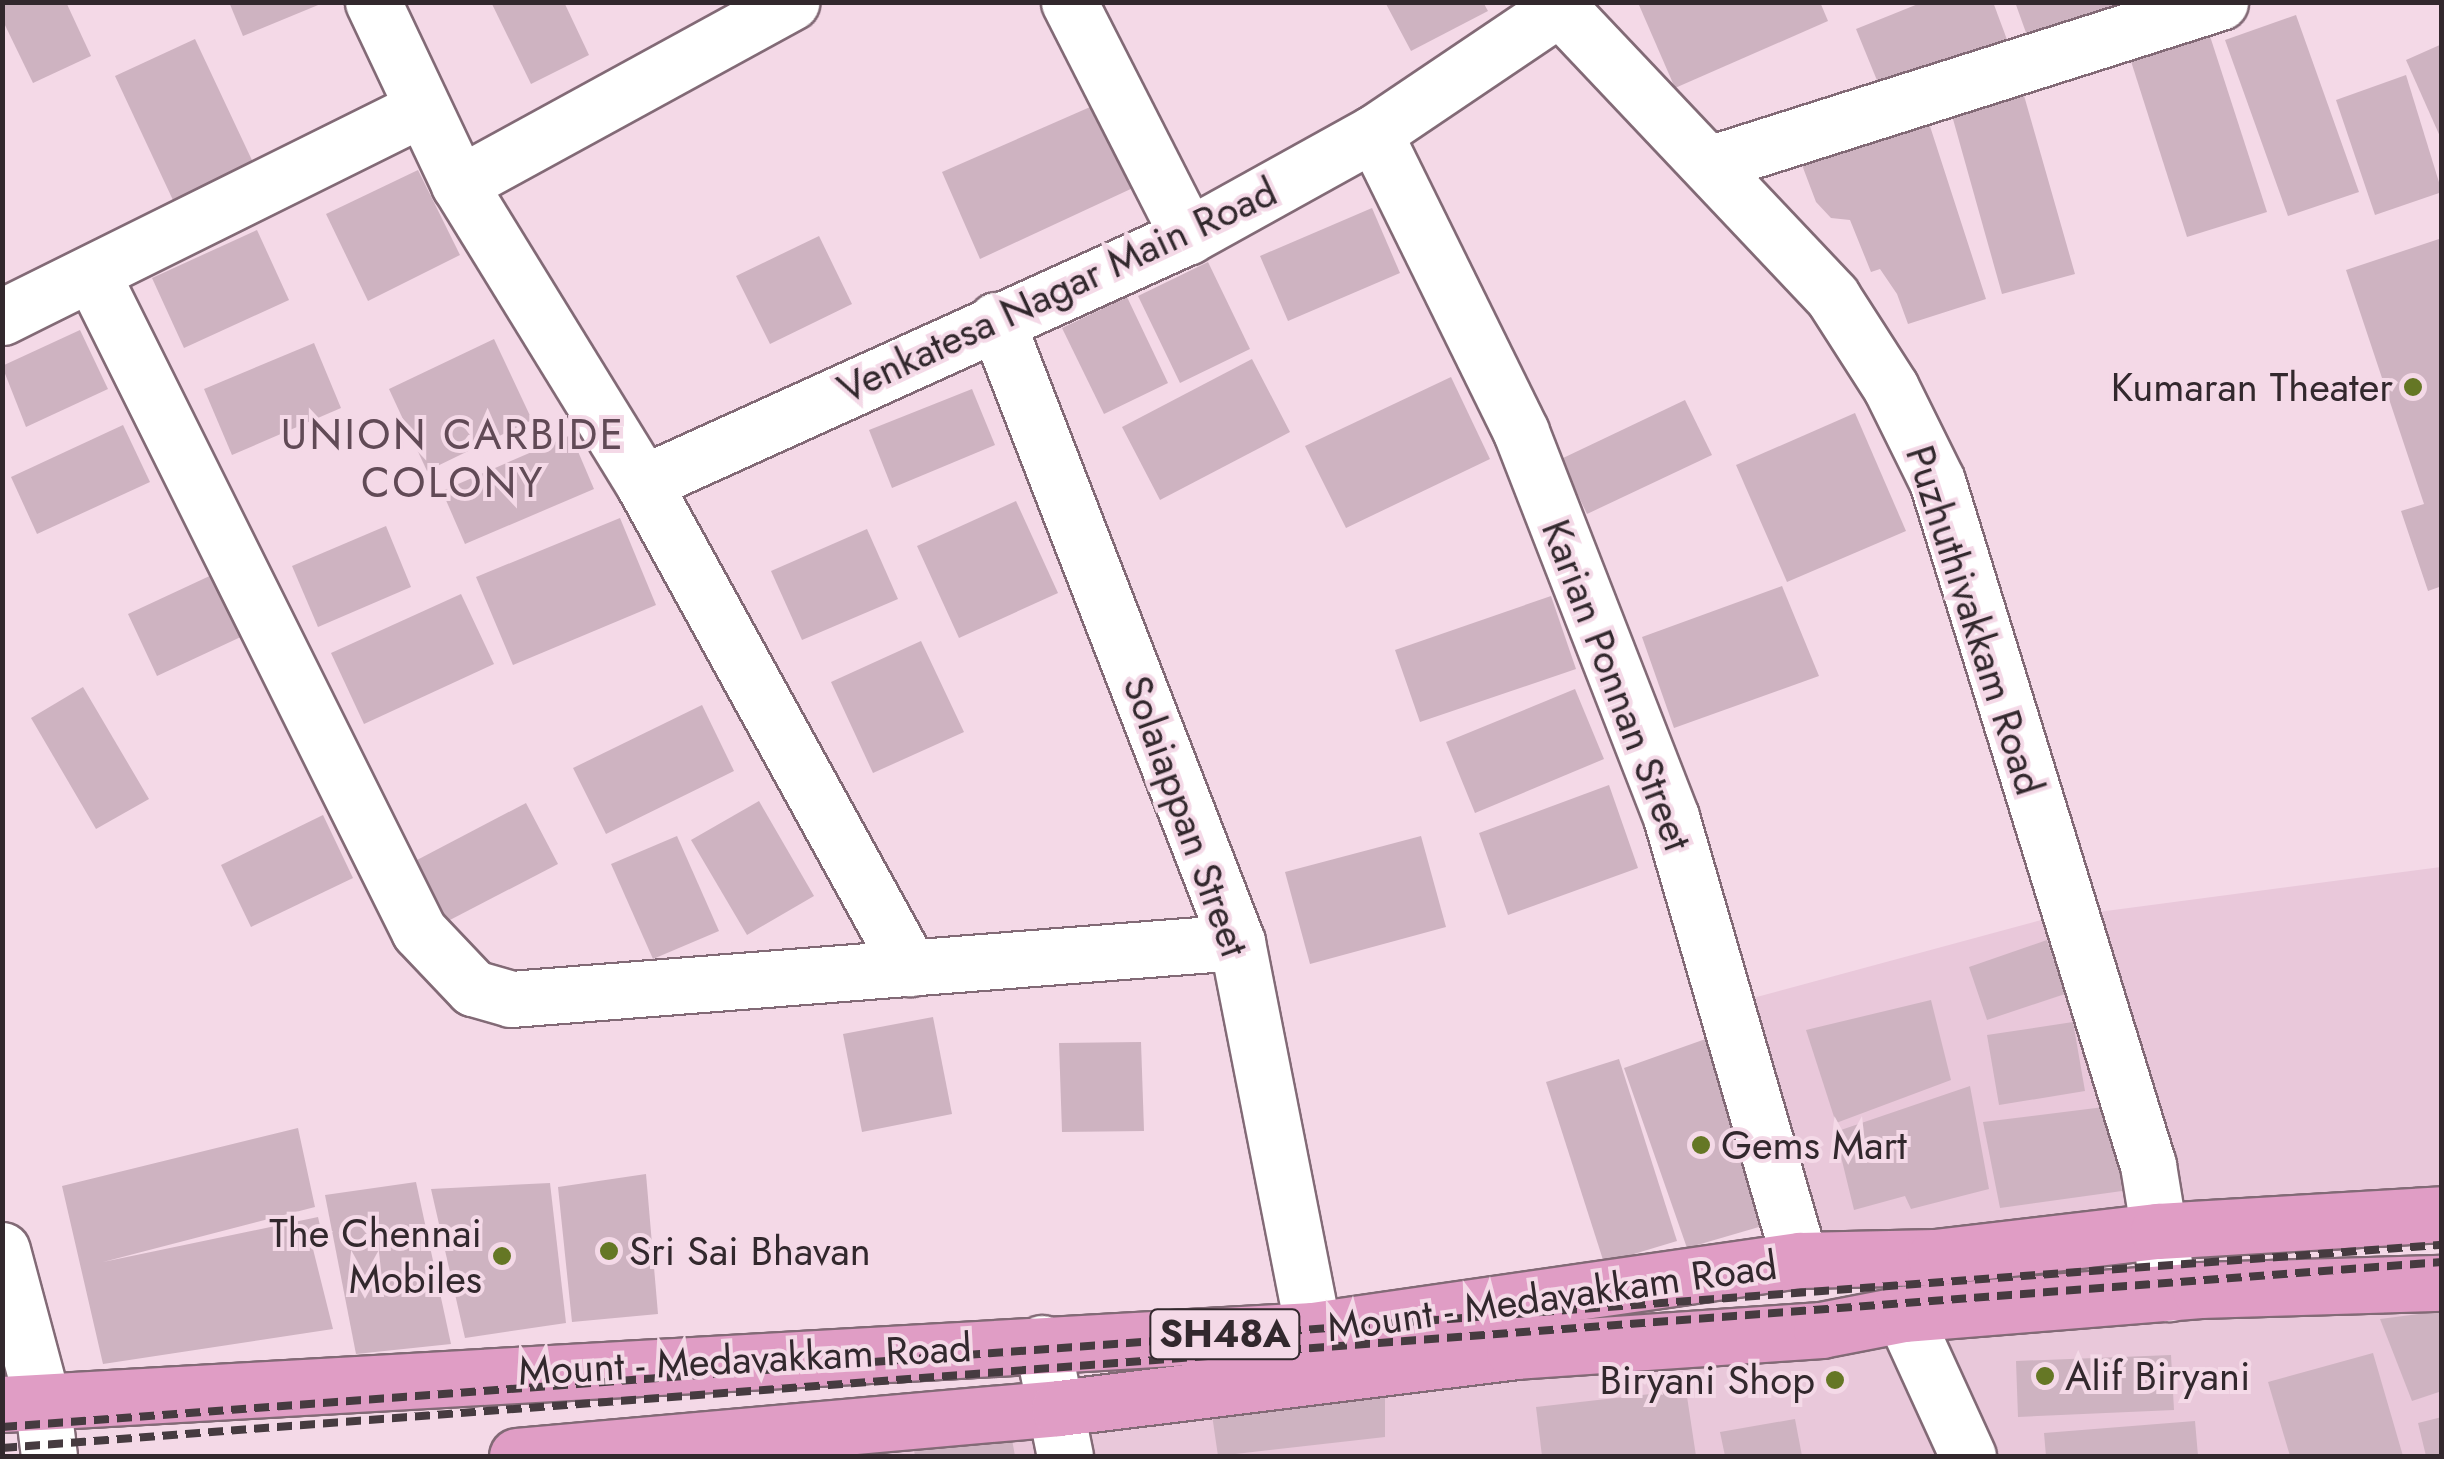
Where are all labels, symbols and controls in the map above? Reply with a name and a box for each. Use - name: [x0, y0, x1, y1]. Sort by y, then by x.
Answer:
- street label: Venkatesa Nagar Main Road: [830, 167, 1284, 413]
- place label: Kumaran Theater: [2111, 363, 2393, 411]
- marker: Kumaran Theater: [2402, 376, 2424, 398]
- district label: UNION CARBIDE COLONY: [281, 410, 625, 508]
- street label: Puzhuthivakkam Road: [1896, 439, 2054, 801]
- street label: Karian Ponnan Street: [1532, 513, 1702, 857]
- street label: Solaiappan Street: [1113, 669, 1259, 963]
- place label: Gems Mart: [1721, 1121, 1907, 1169]
- marker: Gems Mart: [1690, 1134, 1712, 1156]
- place label: The Chennai Mobiles: [269, 1209, 482, 1303]
- place label: Sri Sai Bhavan: [629, 1227, 871, 1275]
- marker: Sri Sai Bhavan: [598, 1240, 620, 1262]
- street label: Mount - Medavakkam Road: [1324, 1241, 1780, 1351]
- marker: The Chennai Mobiles: [491, 1245, 513, 1267]
- road number: SH48A: [1148, 1301, 1302, 1367]
- street label: Mount - Medavakkam Road: [517, 1323, 973, 1395]
- place label: Alif Biryani: [2065, 1352, 2250, 1400]
- place label: Biryani Shop: [1600, 1356, 1815, 1404]
- marker: Alif Biryani: [2034, 1365, 2056, 1387]
- marker: Biryani Shop: [1824, 1369, 1846, 1391]

